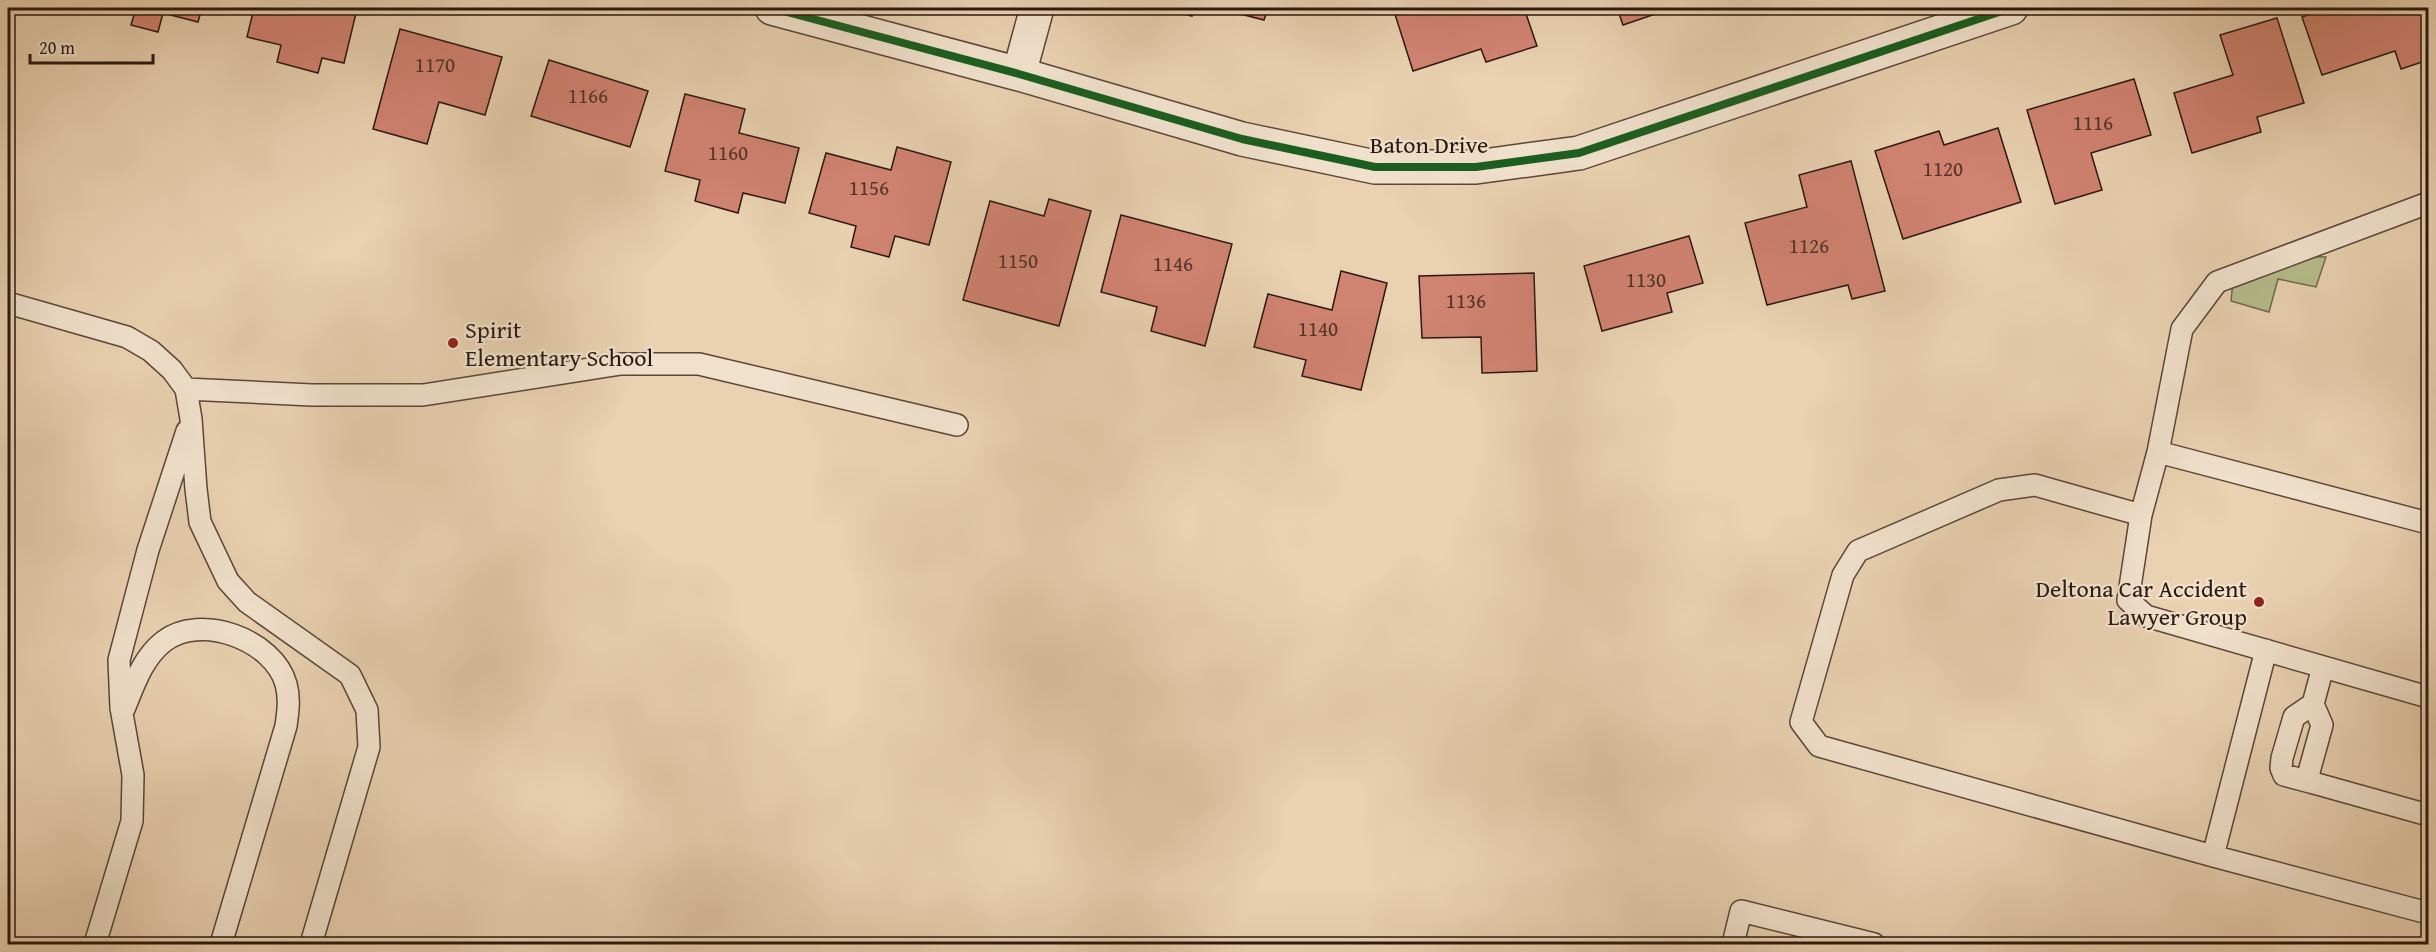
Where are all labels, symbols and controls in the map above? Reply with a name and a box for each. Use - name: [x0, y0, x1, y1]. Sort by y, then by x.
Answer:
- scale bar: [30, 27, 153, 65]
- text: 20 m: [39, 34, 75, 61]
- house number: 1170: [415, 49, 455, 80]
- house number: 1166: [568, 80, 608, 111]
- house number: 1116: [2073, 107, 2113, 138]
- street label: Baton Drive: [1370, 127, 1488, 162]
- house number: 1160: [708, 137, 748, 168]
- house number: 1120: [1923, 153, 1963, 184]
- house number: 1156: [849, 172, 889, 203]
- house number: 1126: [1789, 230, 1829, 261]
- house number: 1150: [998, 245, 1038, 276]
- house number: 1146: [1153, 248, 1193, 279]
- house number: 1130: [1626, 264, 1666, 295]
- house number: 1136: [1446, 285, 1486, 316]
- place label: Spirit Elementary School: [465, 312, 653, 375]
- house number: 1140: [1298, 313, 1338, 344]
- marker: Spirit Elementary School: [446, 336, 460, 350]
- place label: Deltona Car Accident Lawyer Group: [2035, 571, 2248, 634]
- marker: Deltona Car Accident Lawyer Group: [2252, 595, 2266, 609]

